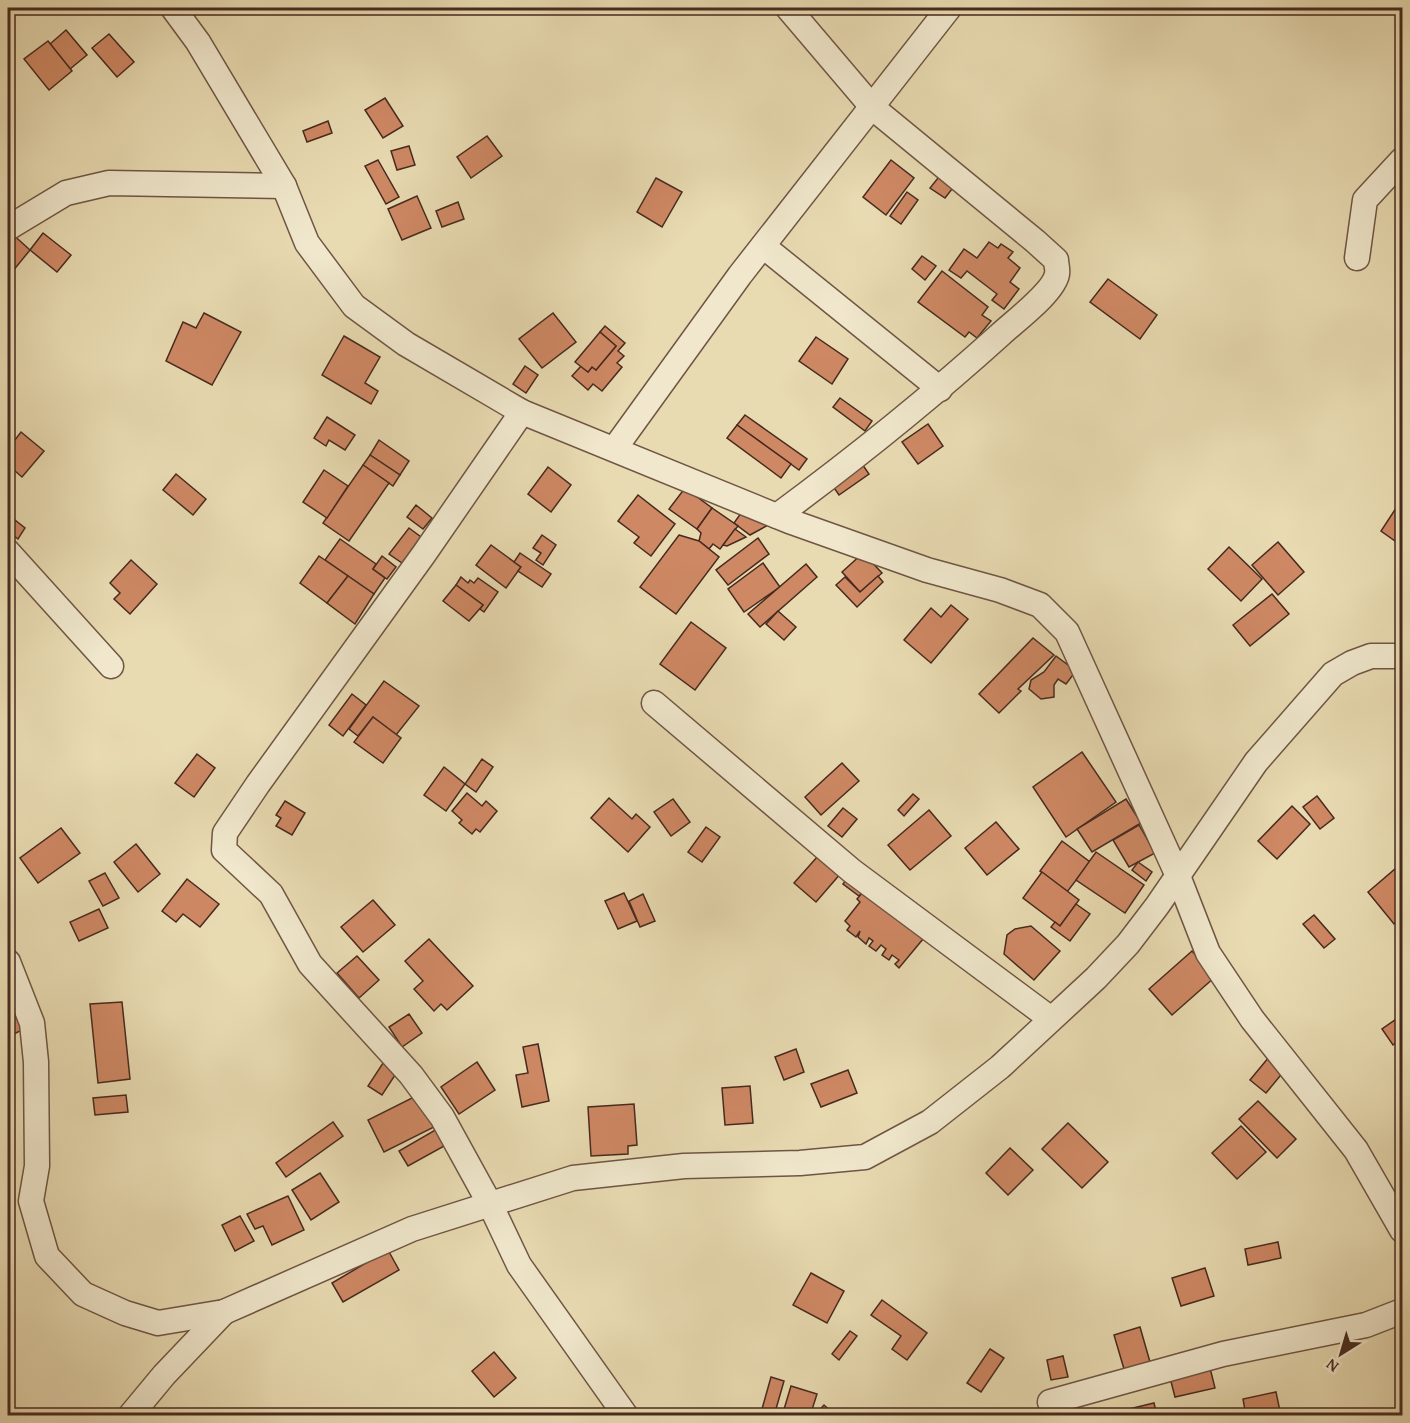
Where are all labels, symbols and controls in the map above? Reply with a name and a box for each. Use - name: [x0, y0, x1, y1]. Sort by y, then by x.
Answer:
- north arrow: [1311, 1324, 1371, 1384]
- text: N: [1320, 1353, 1343, 1379]

